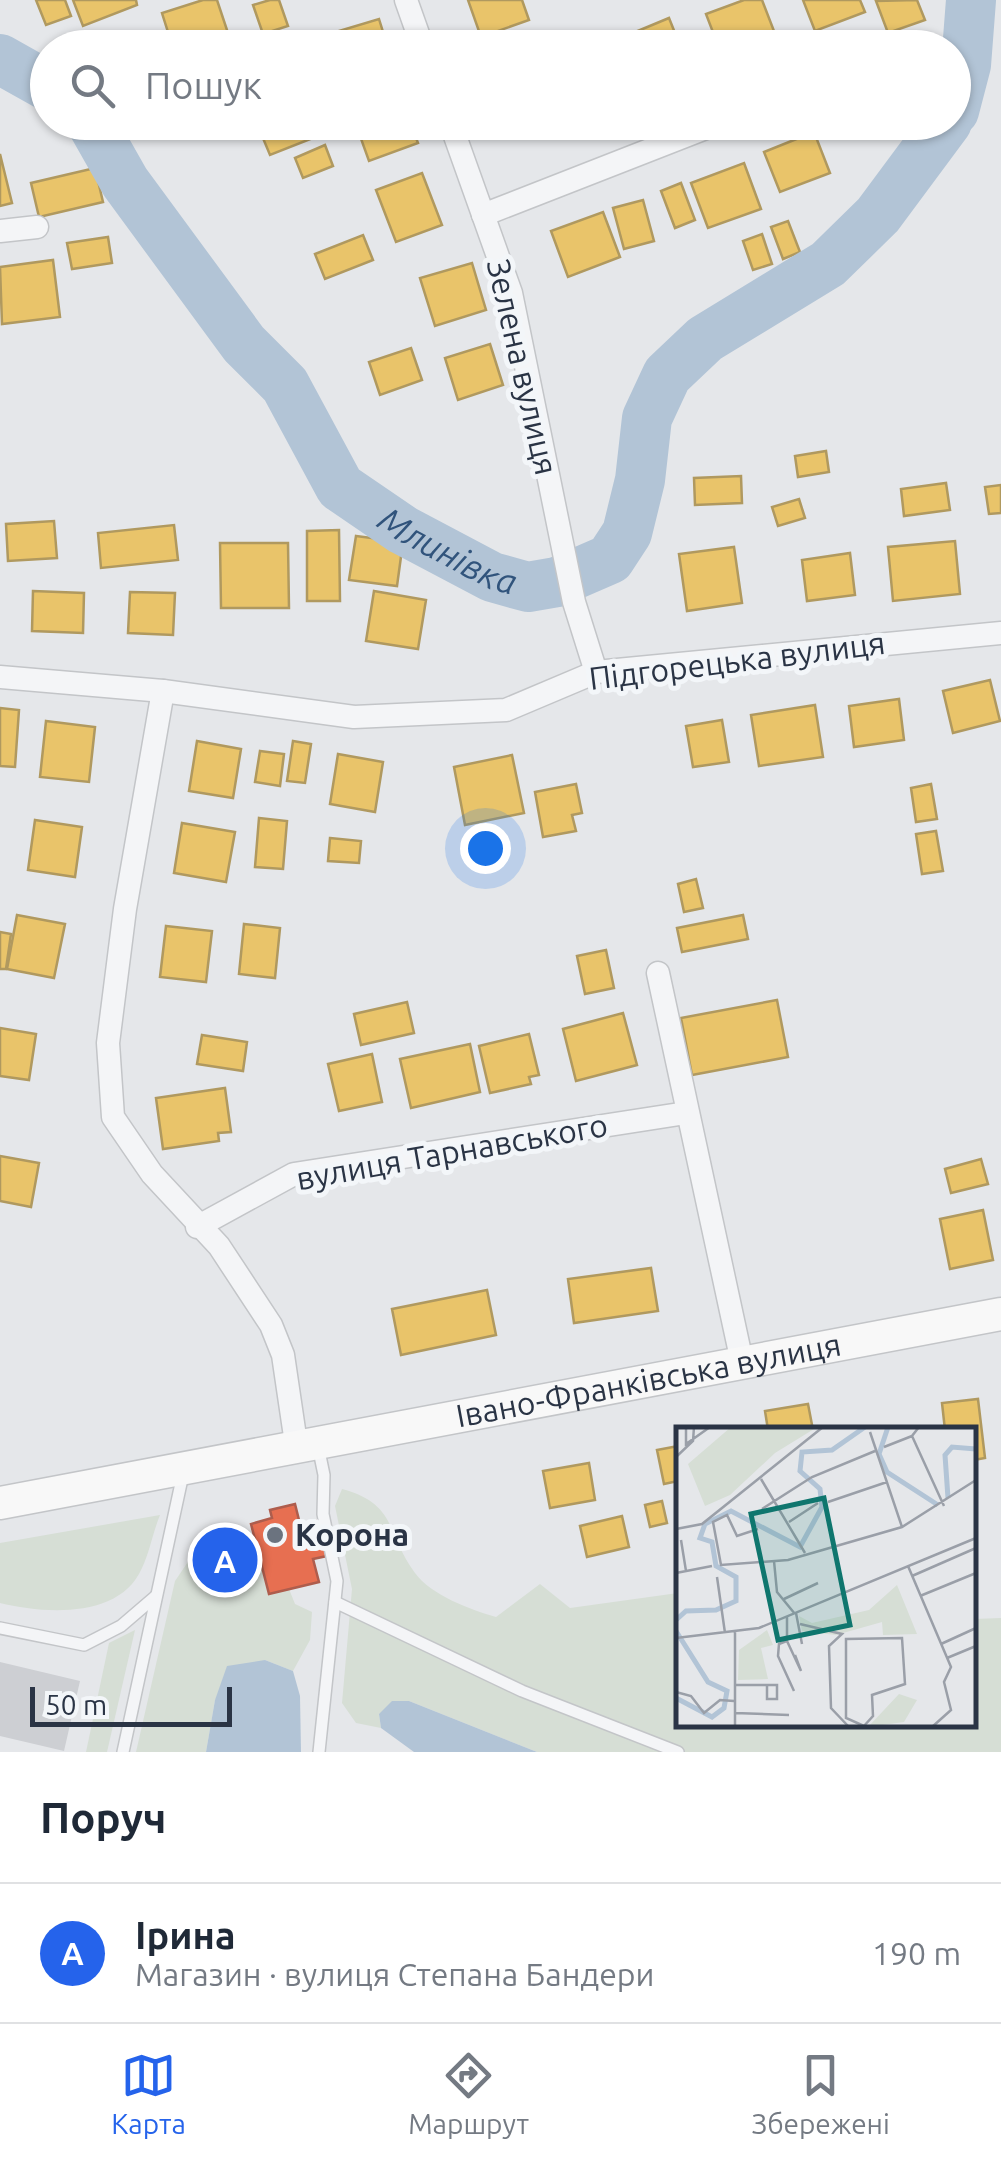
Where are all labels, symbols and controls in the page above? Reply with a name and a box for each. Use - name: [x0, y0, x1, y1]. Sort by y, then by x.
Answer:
- search box: [30, 30, 971, 140]
- icon: search: [65, 58, 120, 113]
- text: Пошук: [145, 64, 262, 106]
- street label: Зелена вулиця: [481, 255, 565, 478]
- water label: Млинівка: [371, 498, 521, 602]
- street label: Підгорецька вулиця: [587, 624, 887, 696]
- your location: [460, 823, 511, 874]
- street label: вулиця Тарнавського: [293, 1106, 610, 1196]
- street label: Івано-Франківська вулиця: [453, 1326, 844, 1434]
- inset map: [676, 1427, 976, 1727]
- place label: Корона: [295, 1516, 409, 1552]
- pin: A: [192, 1522, 258, 1598]
- marker: Корона: [264, 1524, 286, 1546]
- scale bar: [30, 1682, 232, 1726]
- text: 50 m: [45, 1689, 107, 1720]
- text: Поруч: [40, 1794, 166, 1841]
- text: Ірина: [135, 1914, 236, 1956]
- text: A: [61, 1935, 84, 1971]
- text: 190 m: [872, 1935, 961, 1971]
- text: Магазин · вулиця Степана Бандери: [135, 1956, 655, 1992]
- tab: Карта: [111, 2048, 186, 2139]
- tab: Маршрут: [408, 2048, 529, 2139]
- tab: Збережені: [751, 2048, 890, 2139]

